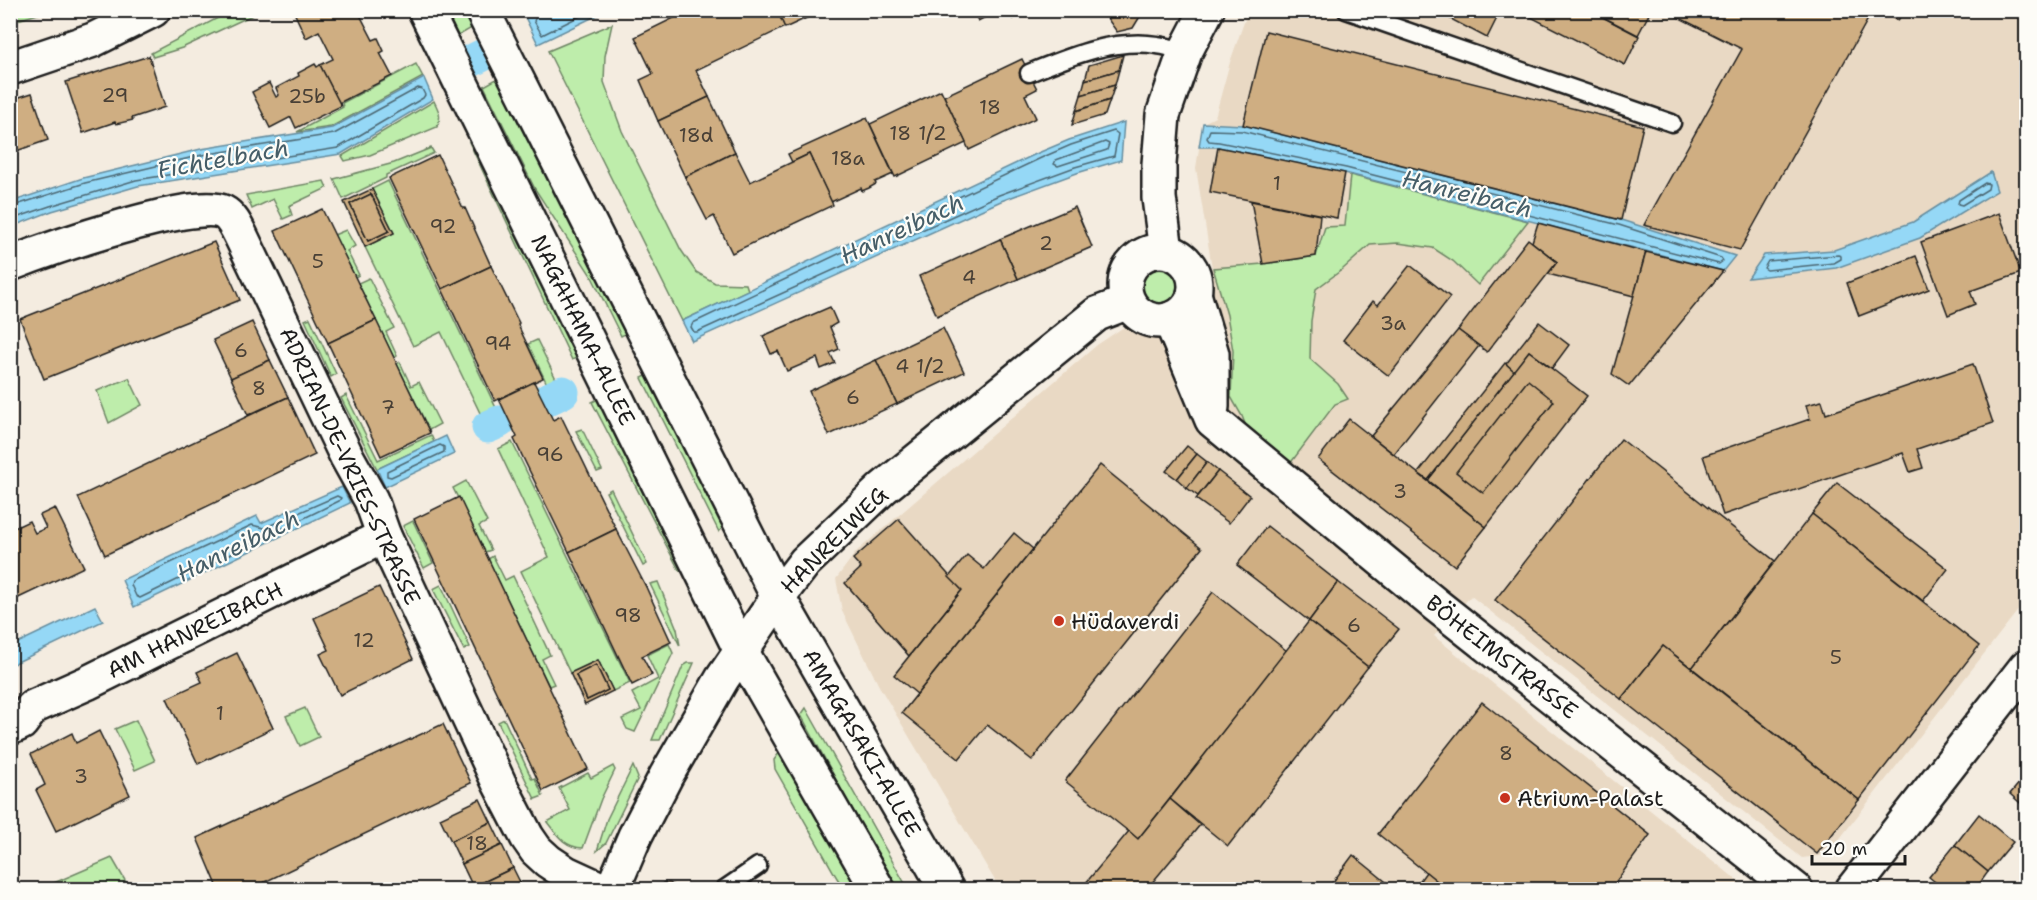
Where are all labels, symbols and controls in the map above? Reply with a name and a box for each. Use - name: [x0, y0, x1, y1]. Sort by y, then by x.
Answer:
- house number: 29: [102, 82, 128, 108]
- house number: 25b: [288, 83, 326, 109]
- house number: 18: [979, 94, 1001, 120]
- house number: 18 1/2: [889, 120, 947, 146]
- house number: 18d: [679, 122, 714, 148]
- water label: Fichtelbach: [155, 132, 291, 186]
- house number: 18a: [831, 145, 866, 171]
- water label: Hanreibach: [1399, 162, 1535, 226]
- house number: 1: [1273, 170, 1281, 196]
- water label: Hanreibach: [835, 186, 969, 272]
- house number: 92: [430, 213, 457, 239]
- street label: NAGAHAMA-ALLEE: [524, 230, 642, 430]
- house number: 2: [1039, 230, 1053, 256]
- house number: 5: [312, 248, 324, 274]
- house number: 4: [962, 264, 976, 290]
- house number: 3a: [1380, 310, 1407, 336]
- street label: ADRIAN-DE-VRIES-STRASSE: [273, 323, 427, 609]
- house number: 94: [484, 330, 512, 356]
- house number: 6: [234, 337, 248, 363]
- house number: 4 1/2: [895, 353, 945, 379]
- house number: 8: [252, 375, 266, 401]
- house number: 6: [846, 384, 860, 410]
- house number: 7: [381, 394, 395, 420]
- house number: 96: [536, 441, 564, 467]
- house number: 3: [1393, 478, 1407, 504]
- street label: HANREIWEG: [774, 480, 894, 600]
- water label: Hanreibach: [171, 502, 305, 590]
- street label: AM HANREIBACH: [102, 575, 288, 685]
- street label: BÖHEIMSTRASSE: [1420, 588, 1584, 726]
- house number: 98: [614, 602, 642, 628]
- place label: Hüdaverdi: [1071, 607, 1180, 636]
- house number: 6: [1347, 612, 1361, 638]
- marker: Hüdaverdi: [1052, 614, 1066, 628]
- house number: 12: [353, 627, 375, 653]
- street label: AMAGASAKI-ALLEE: [796, 644, 928, 842]
- house number: 5: [1830, 644, 1842, 670]
- house number: 1: [216, 700, 224, 726]
- house number: 8: [1499, 740, 1513, 766]
- house number: 3: [74, 763, 88, 789]
- place label: Atrium-Palast: [1517, 784, 1664, 813]
- marker: Atrium-Palast: [1498, 791, 1512, 805]
- scale bar: [1812, 828, 1905, 866]
- house number: 18: [466, 830, 488, 856]
- text: 20 m: [1821, 837, 1867, 861]

